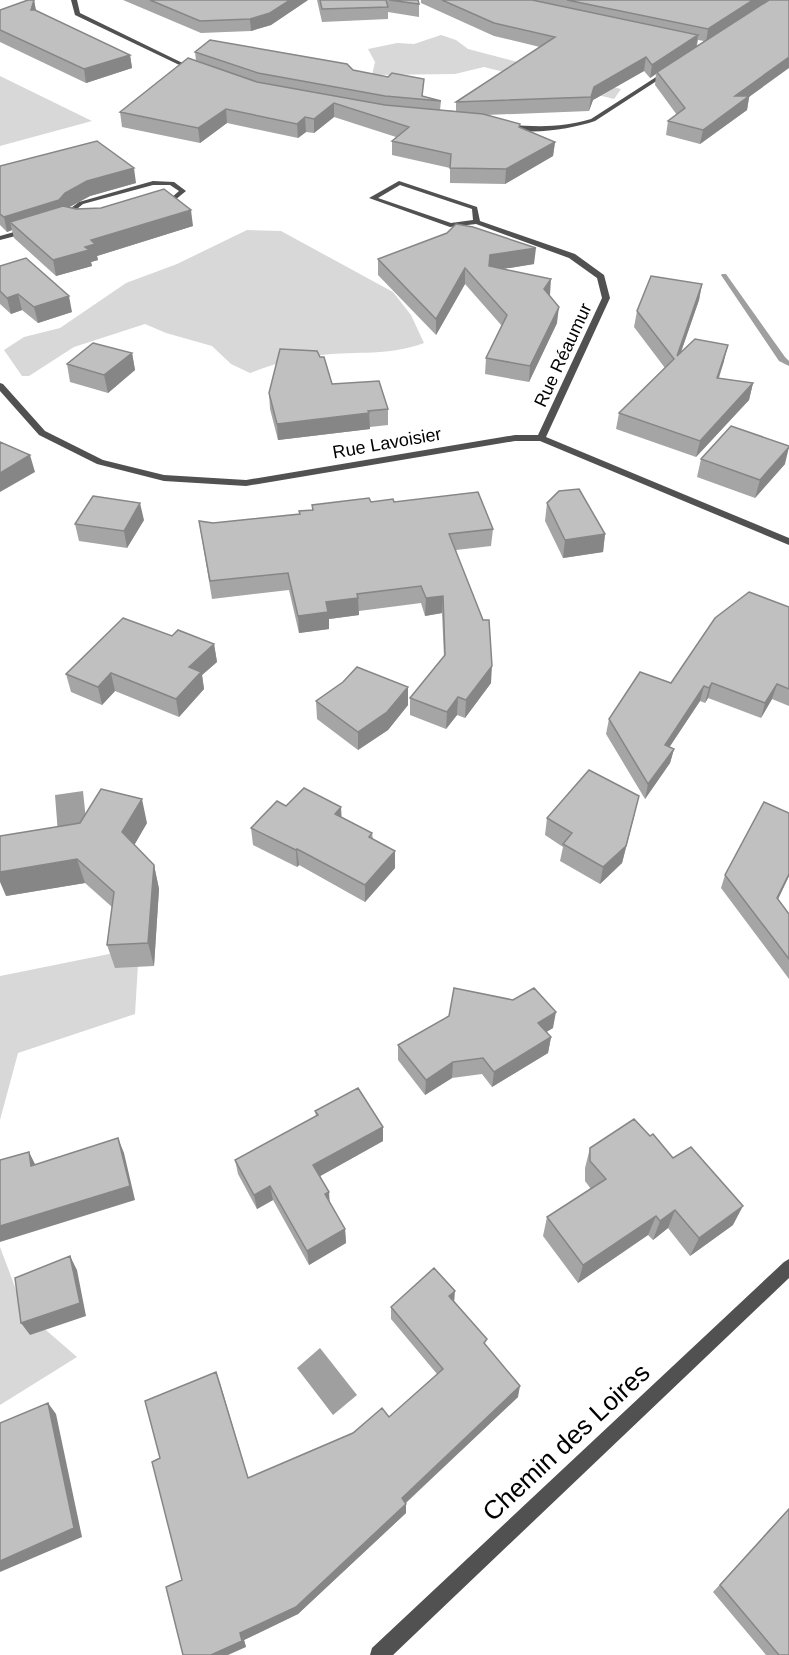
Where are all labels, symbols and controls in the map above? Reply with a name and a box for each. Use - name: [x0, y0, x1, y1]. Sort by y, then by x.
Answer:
- street label: Rue Réaumur: [530, 300, 596, 410]
- street label: Rue Lavoisier: [331, 424, 443, 462]
- street label: Chemin des Loires: [476, 1357, 656, 1527]

